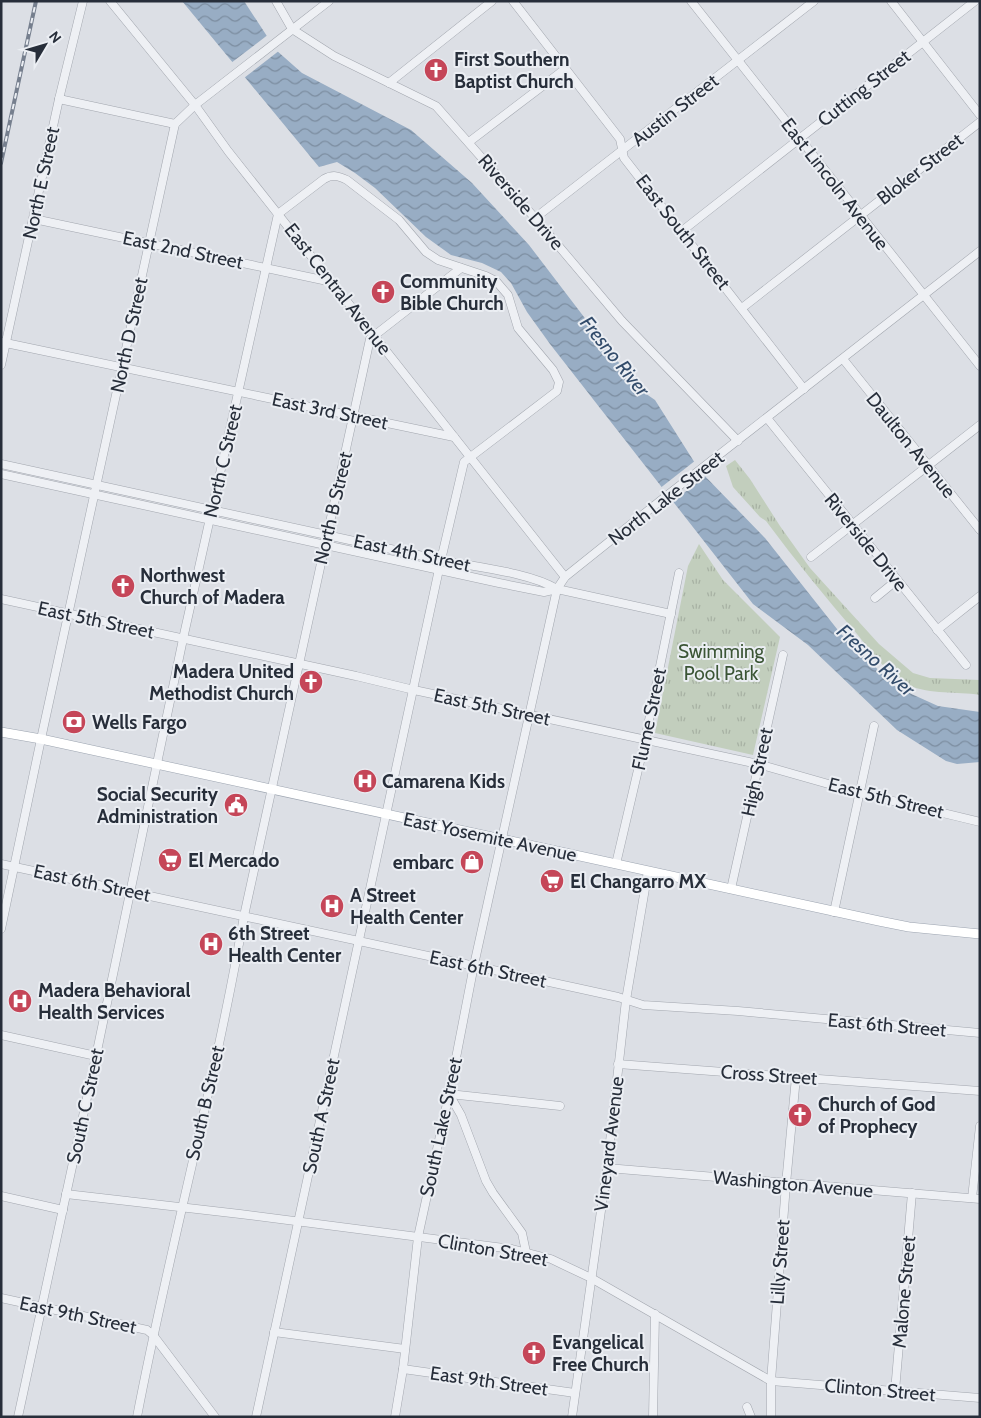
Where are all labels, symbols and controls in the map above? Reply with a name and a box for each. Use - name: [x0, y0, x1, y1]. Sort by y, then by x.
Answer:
- north arrow: [20, 20, 70, 70]
- text: N: [45, 28, 65, 46]
- street label: Cutting Street: [813, 44, 915, 131]
- place label: First Southern Baptist Church: [454, 48, 574, 93]
- church icon: First Southern Baptist Church: [423, 57, 449, 83]
- street label: Austin Street: [627, 69, 723, 151]
- street label: East Lincoln Avenue: [776, 114, 894, 255]
- street label: North E Street: [18, 124, 64, 241]
- street label: Bloker Street: [872, 128, 968, 210]
- street label: Riverside Drive: [473, 149, 569, 255]
- street label: East South Street: [631, 170, 735, 295]
- street label: East Central Avenue: [280, 219, 397, 359]
- street label: East 2nd Street: [121, 226, 246, 274]
- place label: Community Bible Church: [400, 270, 504, 315]
- street label: North D Street: [106, 275, 153, 395]
- church icon: Community Bible Church: [370, 279, 396, 305]
- water label: Fresno River: [575, 311, 655, 402]
- street label: East 3rd Street: [270, 387, 391, 435]
- street label: Daulton Avenue: [861, 388, 961, 503]
- street label: North C Street: [199, 402, 247, 520]
- street label: North Lake Street: [604, 445, 729, 550]
- street label: North B Street: [309, 449, 357, 567]
- street label: Riverside Drive: [820, 488, 913, 596]
- street label: East 4th Street: [351, 529, 473, 577]
- place label: Northwest Church of Madera: [140, 564, 285, 609]
- church icon: Northwest Church of Madera: [110, 573, 136, 599]
- street label: East 5th Street: [36, 596, 157, 644]
- water label: Fresno River: [832, 619, 920, 702]
- park label: Swimming Pool Park: [678, 640, 765, 685]
- place label: Madera United Methodist Church: [149, 660, 294, 705]
- street label: Flume Street: [627, 665, 671, 772]
- church icon: Madera United Methodist Church: [298, 669, 324, 695]
- street label: East 5th Street: [432, 683, 553, 731]
- bank icon: Wells Fargo: [61, 709, 87, 735]
- place label: Wells Fargo: [92, 711, 187, 734]
- street label: High Street: [736, 725, 778, 818]
- hospital icon: Camarena Kids: [352, 768, 378, 794]
- place label: Camarena Kids: [382, 770, 505, 793]
- street label: East 5th Street: [826, 773, 947, 824]
- place label: Social Security Administration: [97, 783, 219, 828]
- public building icon: Social Security Administration: [223, 792, 249, 818]
- street label: East Yosemite Avenue: [401, 807, 579, 867]
- supermarket icon: El Mercado: [157, 847, 183, 873]
- place label: El Mercado: [188, 849, 279, 872]
- shop icon: embarc: [459, 849, 485, 875]
- place label: embarc: [393, 851, 454, 874]
- street label: East 6th Street: [32, 859, 153, 907]
- supermarket icon: El Changarro MX: [539, 868, 565, 894]
- place label: El Changarro MX: [570, 870, 706, 893]
- place label: A Street Health Center: [350, 884, 464, 929]
- hospital icon: A Street Health Center: [319, 893, 345, 919]
- place label: 6th Street Health Center: [228, 922, 342, 967]
- hospital icon: 6th Street Health Center: [198, 931, 224, 957]
- street label: East 6th Street: [428, 945, 549, 993]
- place label: Madera Behavioral Health Services: [38, 979, 190, 1024]
- hospital icon: Madera Behavioral Health Services: [7, 988, 33, 1014]
- street label: East 6th Street: [827, 1008, 948, 1042]
- street label: South B Street: [181, 1043, 229, 1163]
- street label: South C Street: [62, 1046, 109, 1166]
- street label: South Lake Street: [415, 1055, 467, 1199]
- street label: South A Street: [298, 1056, 345, 1176]
- street label: Cross Street: [720, 1060, 819, 1090]
- street label: Vineyard Avenue: [589, 1075, 629, 1213]
- place label: Church of God of Prophecy: [818, 1093, 936, 1138]
- church icon: Church of God of Prophecy: [787, 1102, 813, 1128]
- street label: Washington Avenue: [712, 1166, 874, 1202]
- street label: Lilly Street: [766, 1218, 794, 1305]
- street label: Clinton Street: [436, 1229, 550, 1271]
- street label: Malone Street: [888, 1234, 920, 1349]
- street label: East 9th Street: [18, 1291, 139, 1339]
- place label: Evangelical Free Church: [552, 1331, 649, 1376]
- church icon: Evangelical Free Church: [521, 1340, 547, 1366]
- street label: East 9th Street: [429, 1361, 550, 1401]
- street label: Clinton Street: [824, 1374, 937, 1406]

